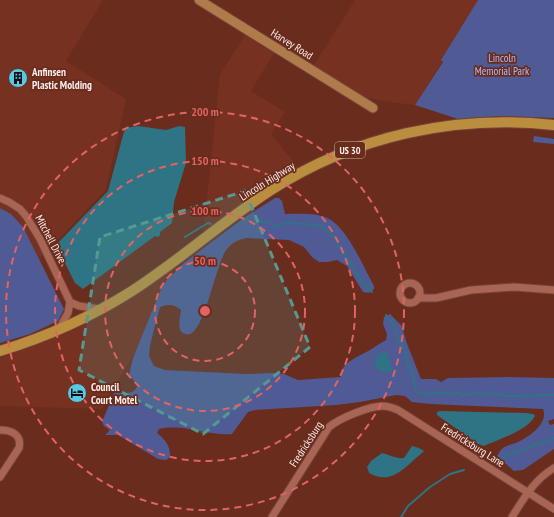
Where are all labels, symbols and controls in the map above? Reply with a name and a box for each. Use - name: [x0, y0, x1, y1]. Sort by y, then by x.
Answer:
- street label: Harvey Road: [268, 26, 316, 62]
- park label: Lincoln Memorial Park: [475, 51, 530, 78]
- place label: Anfinsen Plastic Molding: [31, 65, 92, 92]
- building icon: Anfinsen Plastic Molding: [7, 67, 29, 89]
- text: 200 m: [191, 104, 219, 119]
- road number: US 30: [335, 142, 365, 158]
- text: 150 m: [191, 153, 219, 168]
- street label: Lincoln Highway: [237, 158, 298, 204]
- text: 100 m: [191, 203, 219, 218]
- street label: Mitchell Drive: [32, 212, 70, 266]
- text: 50 m: [194, 253, 216, 268]
- centre of rings: [198, 304, 212, 318]
- place label: Council Court Motel: [91, 380, 138, 407]
- hotel icon: Council Court Motel: [66, 382, 88, 404]
- street label: Fredricksburg: [286, 418, 326, 469]
- street label: Fredricksburg Lane: [439, 420, 508, 470]

